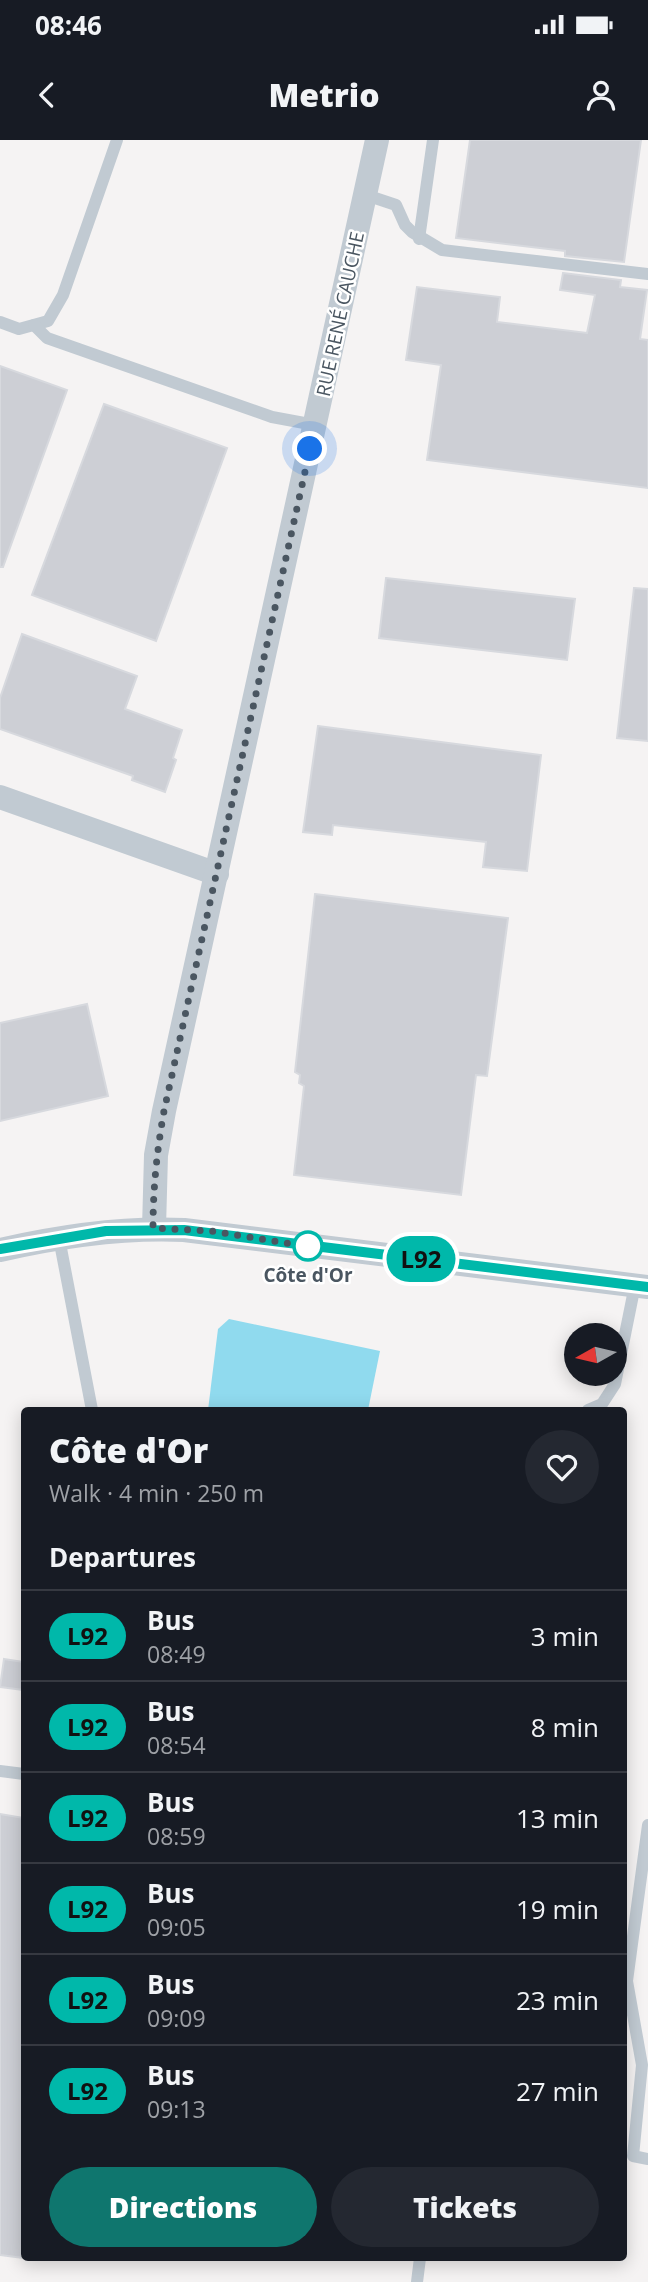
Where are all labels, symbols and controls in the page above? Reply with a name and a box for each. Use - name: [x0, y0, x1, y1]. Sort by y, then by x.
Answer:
- text: 08:46: [35, 7, 102, 43]
- text: Metrio: [268, 73, 380, 116]
- icon: back: [28, 76, 66, 114]
- icon: person: [582, 76, 620, 114]
- street label: RUE RENÉ CAUCHE: [310, 229, 370, 399]
- your location: [292, 431, 327, 466]
- marker: Côte d'Or: [293, 1231, 323, 1261]
- line badge: L92: [381, 1236, 461, 1282]
- text: L92: [400, 1242, 442, 1275]
- place label: Côte d'Or: [263, 1262, 353, 1288]
- north arrow: [564, 1323, 626, 1386]
- map controls: [564, 1323, 627, 1386]
- text: Côte d'Or: [49, 1428, 208, 1473]
- button: heart: [525, 1430, 599, 1504]
- text: Walk · 4 min · 250 m: [49, 1477, 264, 1509]
- text: Departures: [49, 1539, 196, 1575]
- text: Bus: [147, 1602, 194, 1638]
- text: 3 min: [531, 1618, 599, 1654]
- text: L92: [67, 1619, 108, 1652]
- text: 08:49: [147, 1638, 206, 1670]
- text: Bus: [147, 1693, 194, 1729]
- text: 8 min: [531, 1709, 599, 1745]
- text: L92: [67, 1710, 108, 1743]
- text: 08:54: [147, 1729, 206, 1761]
- text: Bus: [147, 1784, 194, 1820]
- text: 13 min: [516, 1800, 599, 1836]
- text: L92: [67, 1801, 108, 1834]
- text: 08:59: [147, 1820, 206, 1852]
- text: Bus: [147, 1875, 194, 1911]
- text: 19 min: [516, 1891, 599, 1927]
- text: L92: [67, 1892, 108, 1925]
- text: 09:05: [147, 1911, 206, 1943]
- text: Bus: [147, 1966, 194, 2002]
- text: 23 min: [516, 1982, 599, 2018]
- text: L92: [67, 1983, 108, 2016]
- text: 09:09: [147, 2002, 206, 2034]
- text: Bus: [147, 2057, 194, 2093]
- text: 27 min: [516, 2073, 599, 2109]
- text: L92: [67, 2074, 108, 2107]
- text: 09:13: [147, 2093, 206, 2125]
- button: Directions: [49, 2167, 317, 2247]
- button: Tickets: [331, 2167, 599, 2247]

